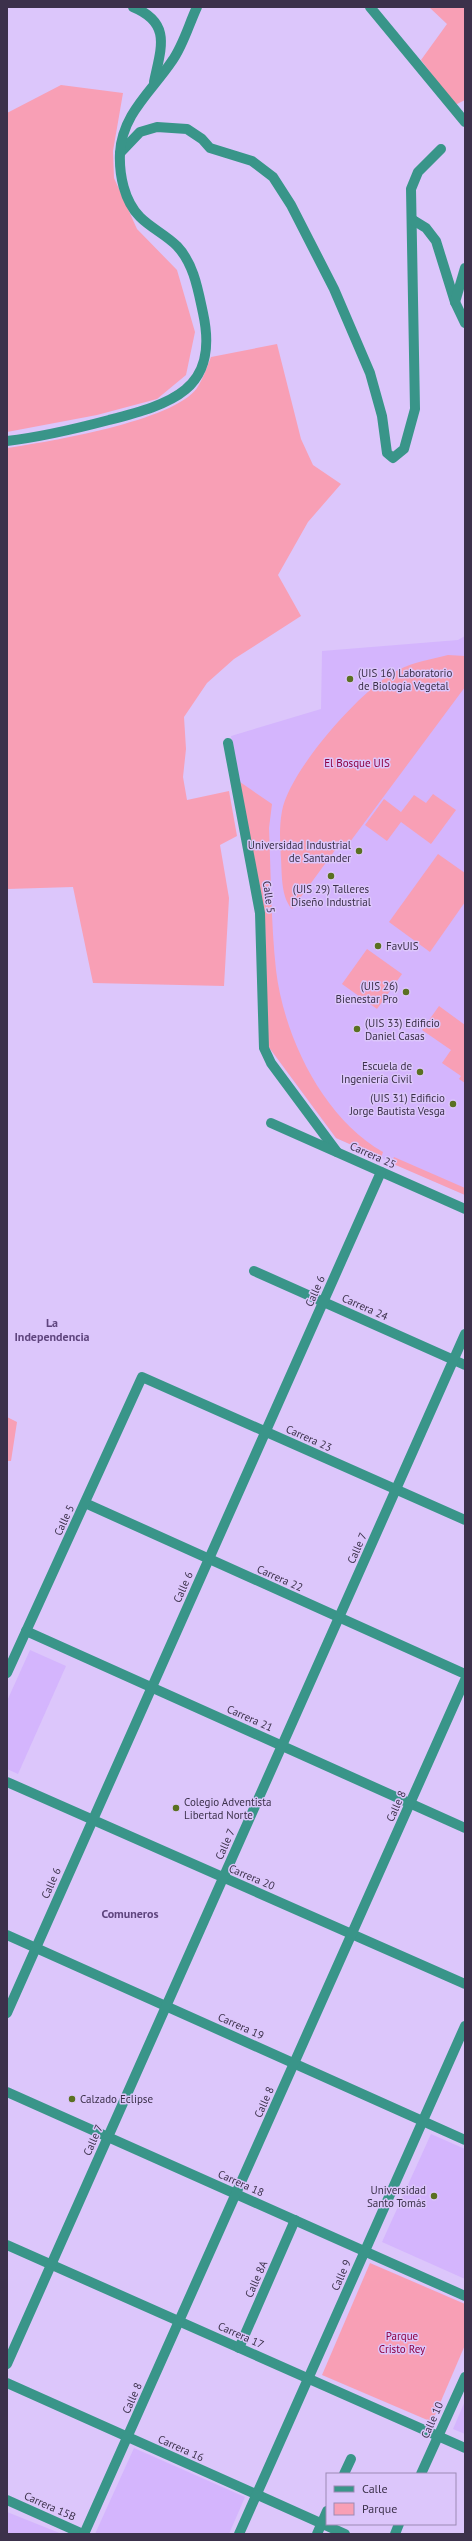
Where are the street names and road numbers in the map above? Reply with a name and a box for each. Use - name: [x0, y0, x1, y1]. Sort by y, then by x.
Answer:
- street label: Calle 5: [260, 880, 278, 914]
- street label: Carrera 25: [348, 1139, 398, 1171]
- street label: Calle 6: [302, 1273, 328, 1309]
- street label: Carrera 24: [340, 1291, 390, 1323]
- street label: Carrera 23: [284, 1422, 334, 1454]
- street label: Calle 5: [51, 1502, 77, 1538]
- street label: Calle 7: [344, 1530, 370, 1566]
- street label: Carrera 22: [255, 1562, 305, 1594]
- street label: Calle 6: [170, 1569, 196, 1605]
- street label: Carrera 21: [225, 1702, 275, 1734]
- street label: Calle 8: [383, 1788, 409, 1824]
- street label: Calle 7: [212, 1826, 238, 1862]
- street label: Carrera 20: [227, 1861, 277, 1893]
- street label: Calle 6: [38, 1865, 64, 1901]
- street label: Carrera 19: [216, 2010, 266, 2042]
- street label: Calle 8: [251, 2084, 277, 2120]
- street label: Calle 7: [80, 2122, 106, 2158]
- street label: Carrera 18: [216, 2167, 266, 2199]
- street label: Calle 9: [328, 2257, 354, 2293]
- street label: Calle 8A: [242, 2258, 271, 2300]
- street label: Carrera 17: [216, 2319, 266, 2351]
- street label: Calle 8: [119, 2380, 145, 2416]
- street label: Calle 10: [418, 2400, 446, 2440]
- street label: Carrera 16: [156, 2432, 206, 2464]
- street label: Carrera 15B: [22, 2488, 78, 2524]

